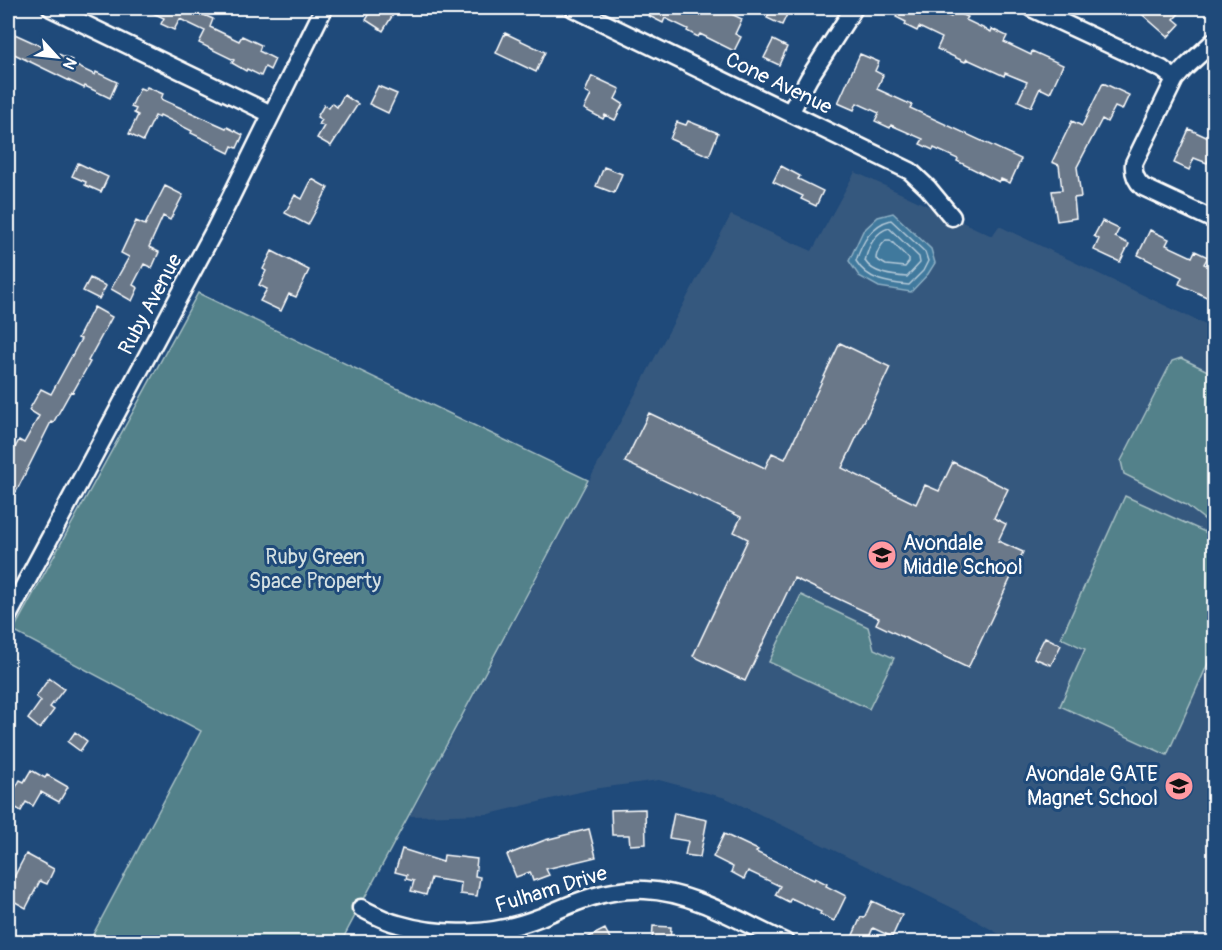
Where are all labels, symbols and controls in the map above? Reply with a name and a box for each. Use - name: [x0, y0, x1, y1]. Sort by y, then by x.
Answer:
- north arrow: [27, 27, 87, 87]
- street label: Cone Avenue: [721, 46, 837, 121]
- text: N: [58, 54, 81, 73]
- street label: Ruby Avenue: [112, 248, 189, 360]
- place label: Avondale Middle School: [903, 530, 1023, 581]
- school or university icon: Avondale Middle School: [866, 539, 898, 571]
- park label: Ruby Green Space Property: [249, 544, 381, 595]
- place label: Avondale GATE Magnet School: [1025, 761, 1158, 812]
- school or university icon: Avondale GATE Magnet School: [1163, 770, 1195, 802]
- street label: Fulham Drive: [492, 859, 611, 919]

